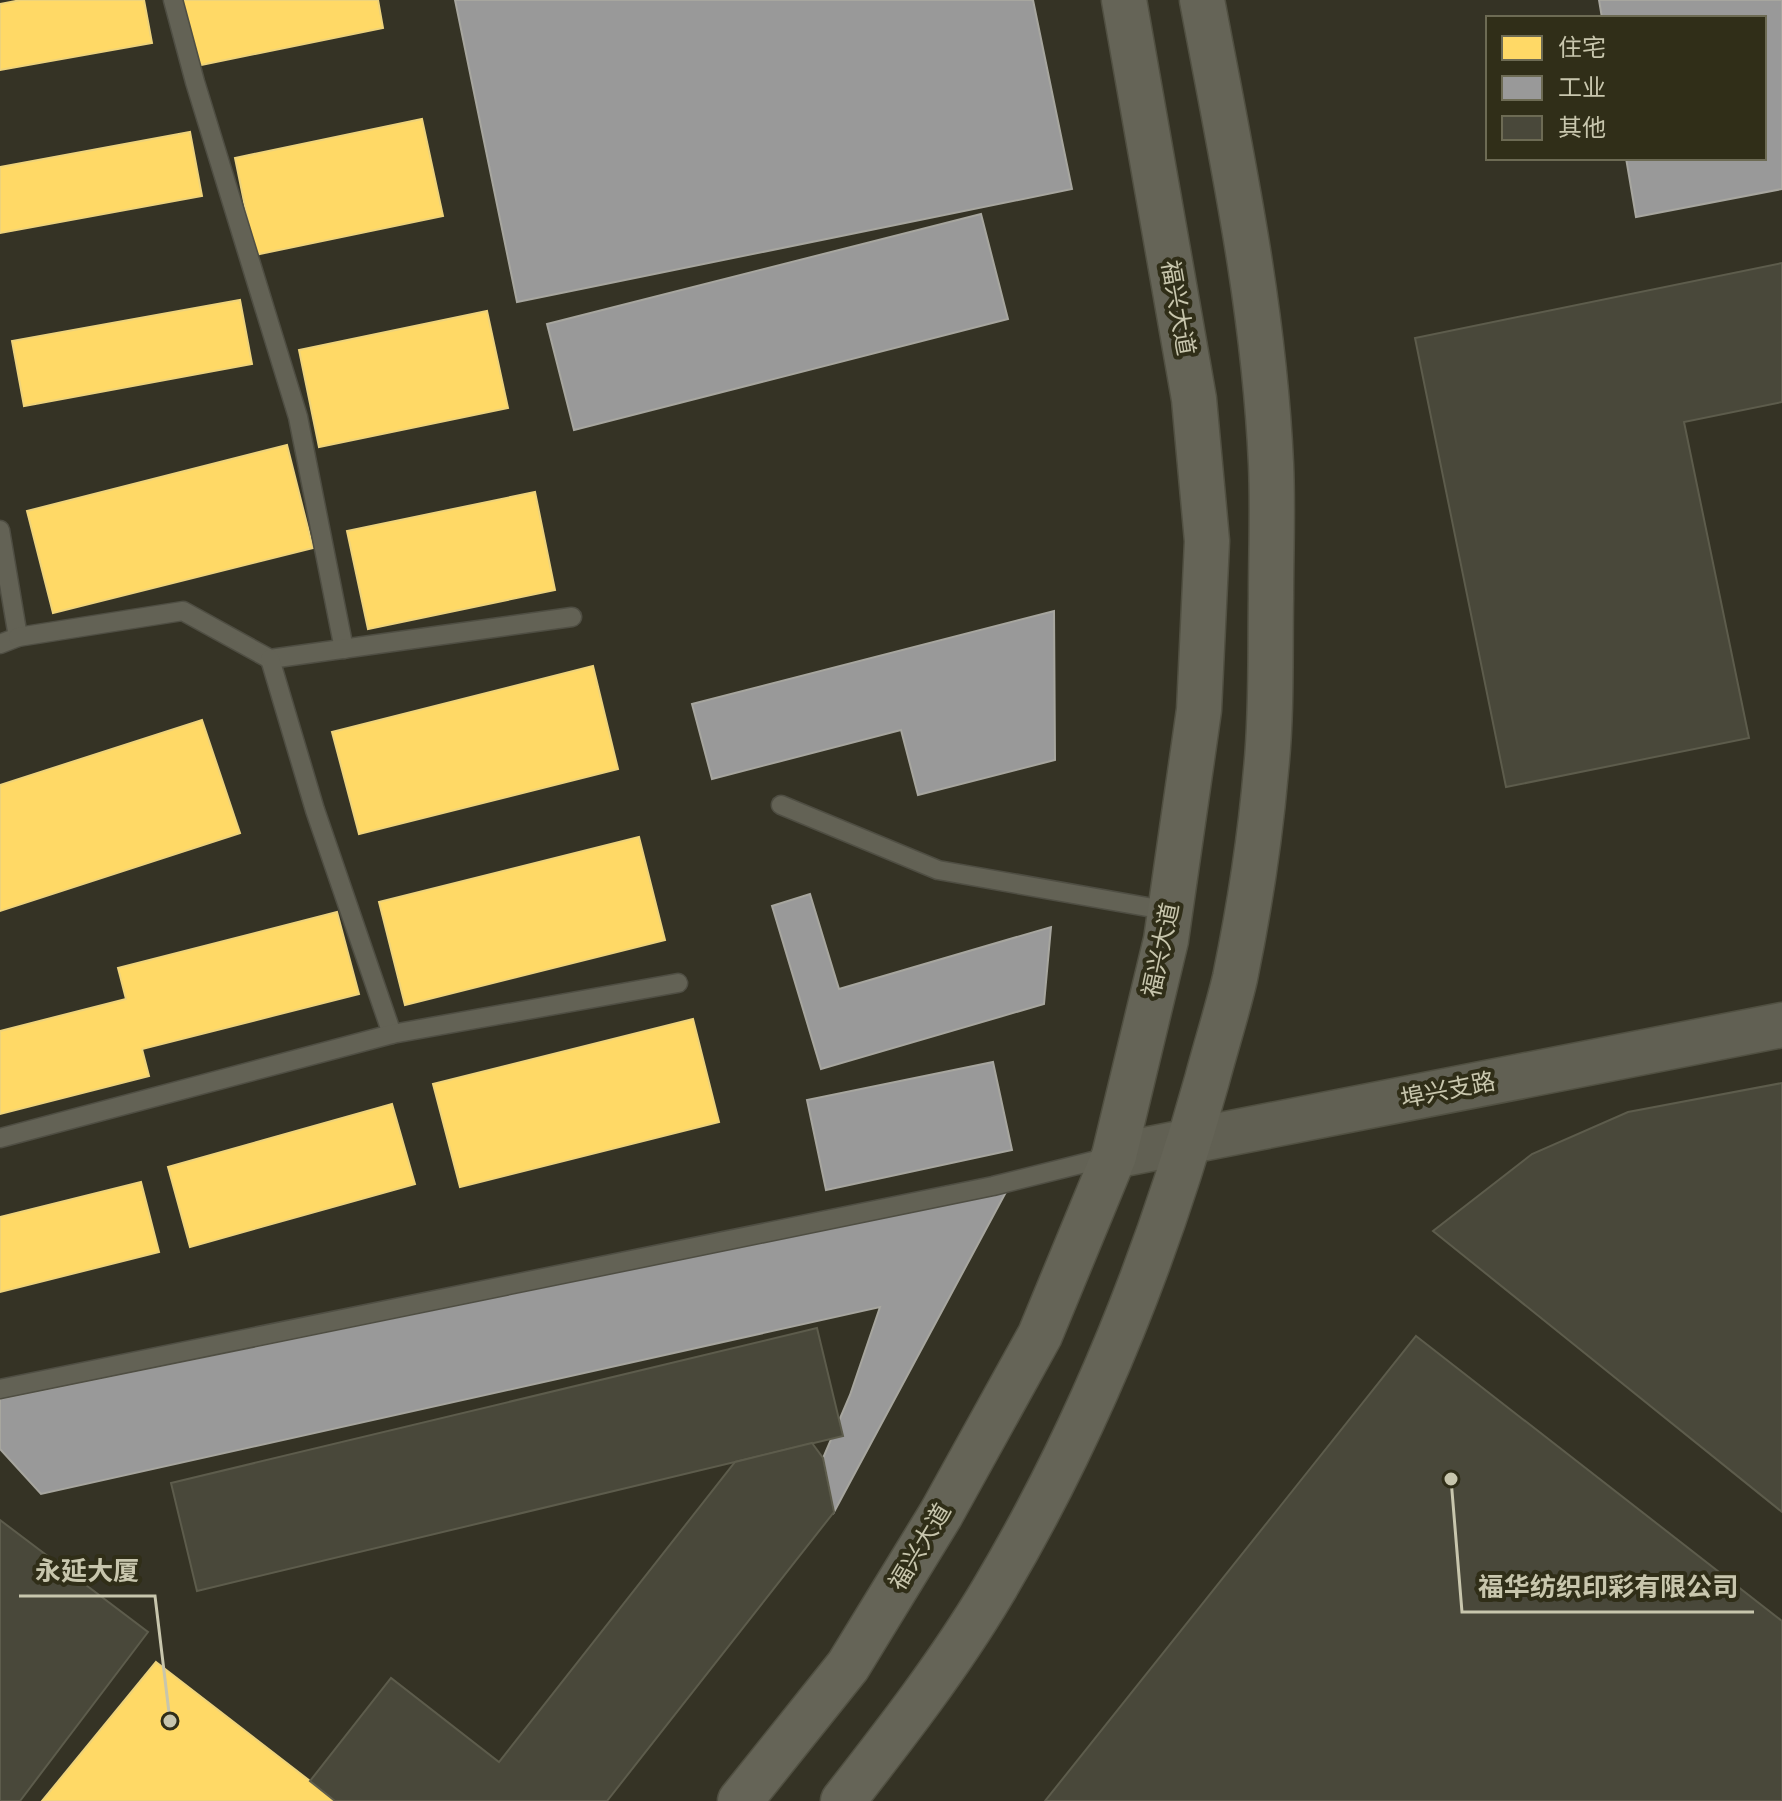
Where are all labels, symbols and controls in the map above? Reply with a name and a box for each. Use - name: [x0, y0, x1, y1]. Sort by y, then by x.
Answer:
- legend: [1486, 16, 1766, 160]
- text: 住宅: [1558, 34, 1606, 62]
- text: 工业: [1558, 74, 1606, 102]
- text: 其他: [1558, 114, 1606, 142]
- street label: 福兴大道: [1156, 258, 1200, 358]
- street label: 福兴大道: [1137, 900, 1185, 1000]
- street label: 埠兴支路: [1398, 1067, 1498, 1113]
- street label: 福兴大道: [883, 1499, 957, 1595]
- callout: 永延大厦: [19, 1546, 155, 1596]
- text: 永延大厦: [35, 1556, 139, 1586]
- callout: 福华纺织印彩有限公司: [1462, 1562, 1754, 1612]
- text: 福华纺织印彩有限公司: [1478, 1572, 1738, 1602]

